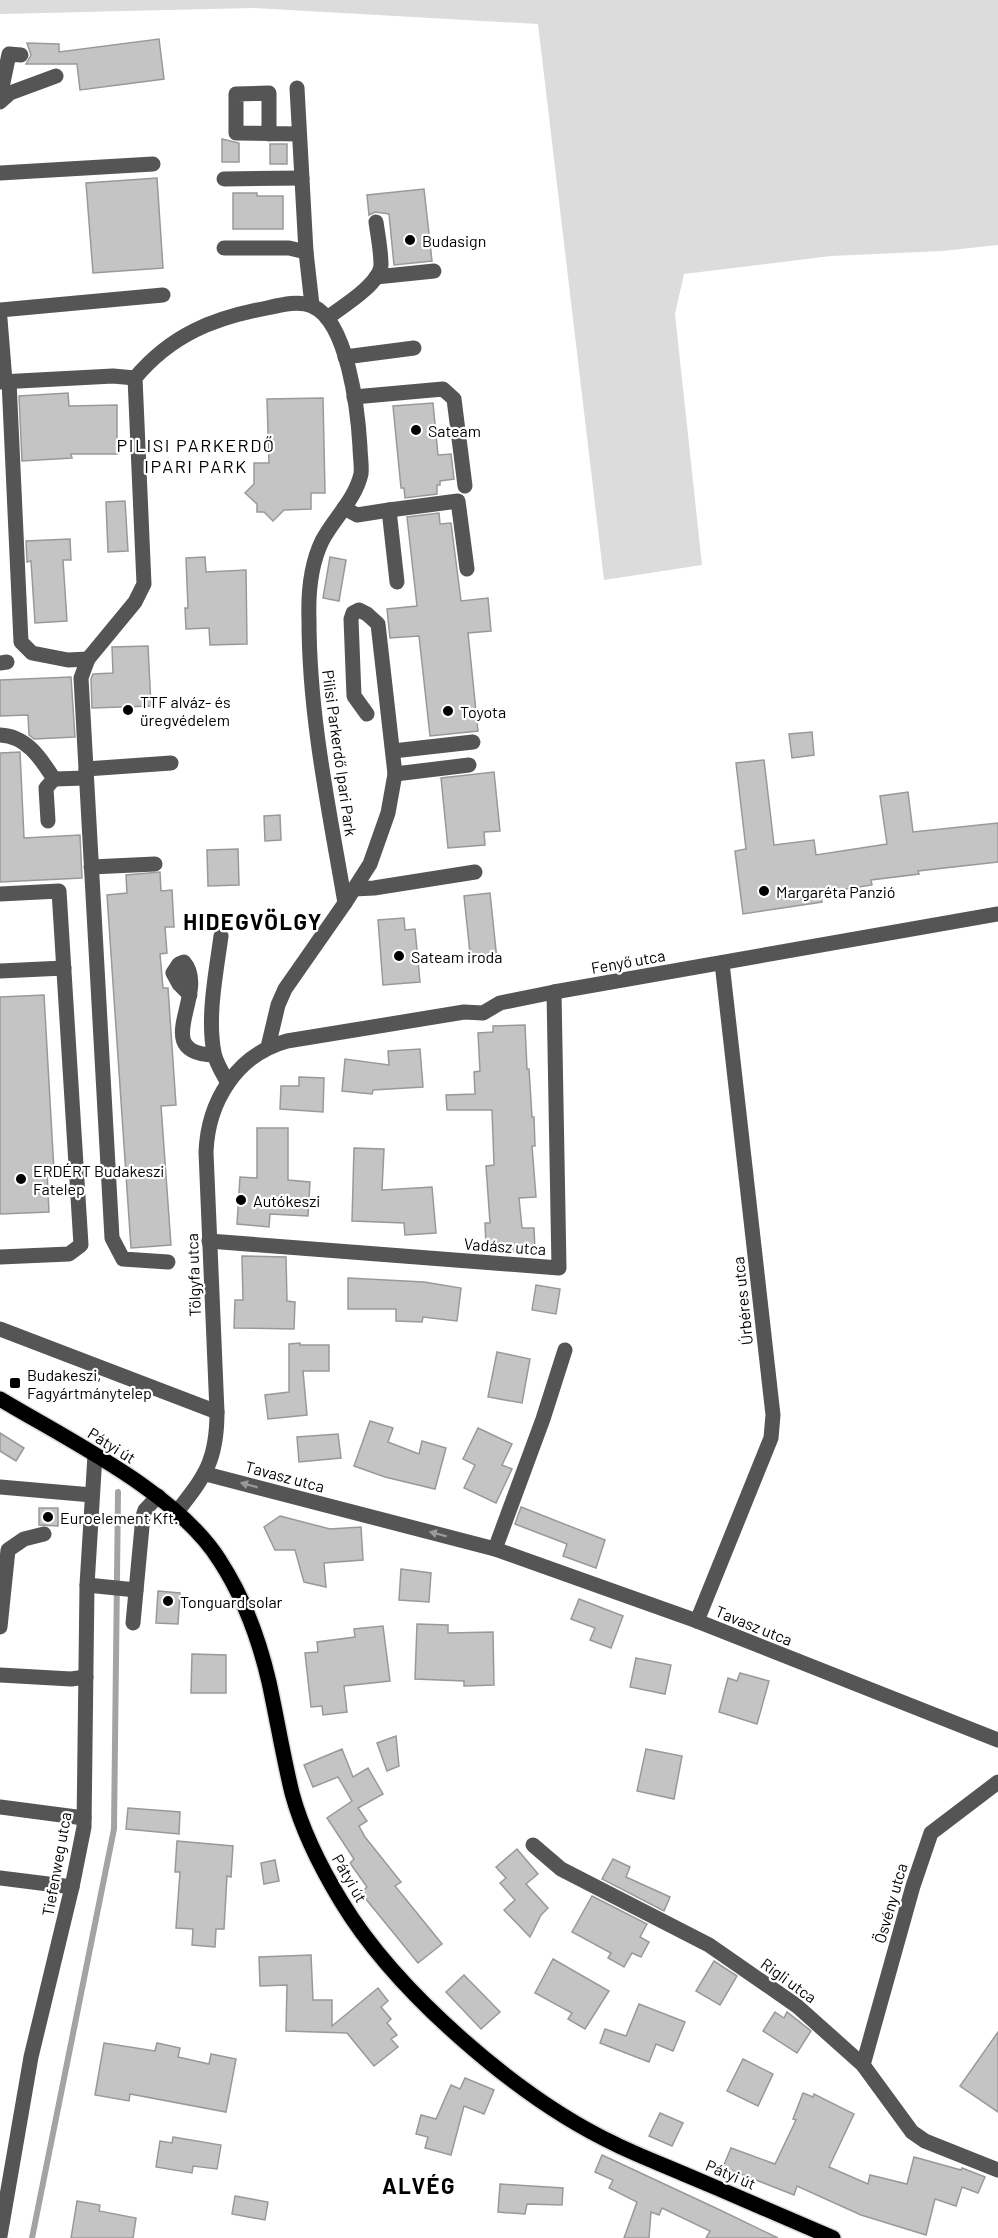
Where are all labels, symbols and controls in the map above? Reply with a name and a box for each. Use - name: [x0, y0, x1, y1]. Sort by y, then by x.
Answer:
- place label: Budasign: [422, 231, 486, 250]
- marker: Budasign: [403, 233, 417, 247]
- place label: Sateam: [428, 421, 481, 440]
- marker: Sateam: [409, 423, 423, 437]
- district label: PILISI PARKERDŐ IPARI PARK: [117, 434, 275, 477]
- street label: Pilisi Parkerdő Ipari Park: [319, 669, 361, 837]
- place label: TTF alváz- és üregvédelem: [140, 692, 231, 729]
- place label: Toyota: [460, 702, 506, 721]
- marker: TTF alváz- és üregvédelem: [121, 703, 135, 717]
- marker: Toyota: [441, 704, 455, 718]
- place label: Margaréta Panzió: [776, 882, 895, 901]
- marker: Margaréta Panzió: [757, 884, 771, 898]
- district label: HIDEGVÖLGY: [183, 908, 323, 934]
- street label: Fenyő utca: [589, 945, 667, 977]
- place label: Sateam iroda: [411, 947, 503, 966]
- marker: Sateam iroda: [392, 949, 406, 963]
- place label: ERDÉRT Budakeszi Fatelep: [33, 1161, 164, 1198]
- marker: ERDÉRT Budakeszi Fatelep: [14, 1172, 28, 1186]
- place label: Autókeszi: [253, 1191, 320, 1210]
- marker: Autókeszi: [234, 1193, 248, 1207]
- street label: Tölgyfa utca: [182, 1233, 204, 1317]
- street label: Vadász utca: [463, 1234, 547, 1258]
- street label: Úrbéres utca: [728, 1256, 756, 1346]
- place label: Budakeszi, Fagyártmánytelep: [27, 1365, 152, 1402]
- marker: Budakeszi, Fagyártmánytelep: [8, 1376, 22, 1390]
- street label: Pátyi út: [85, 1423, 139, 1467]
- street label: Tavasz utca: [243, 1456, 327, 1496]
- one-way arrow: [240, 1480, 258, 1490]
- place label: Euroelement Kft.: [60, 1508, 179, 1527]
- marker: Euroelement Kft.: [41, 1510, 55, 1524]
- one-way arrow: [429, 1529, 447, 1539]
- place label: Tonguard solar: [180, 1592, 283, 1611]
- marker: Tonguard solar: [161, 1594, 175, 1608]
- street label: Tavasz utca: [713, 1601, 795, 1649]
- street label: Tiefenweg utca: [37, 1810, 75, 1918]
- street label: Pátyi út: [329, 1851, 371, 1905]
- street label: Ösvény utca: [869, 1861, 911, 1945]
- street label: Rigli utca: [758, 1953, 820, 2007]
- street label: Pátyi út: [703, 2155, 759, 2193]
- district label: ALVÉG: [382, 2172, 456, 2198]

